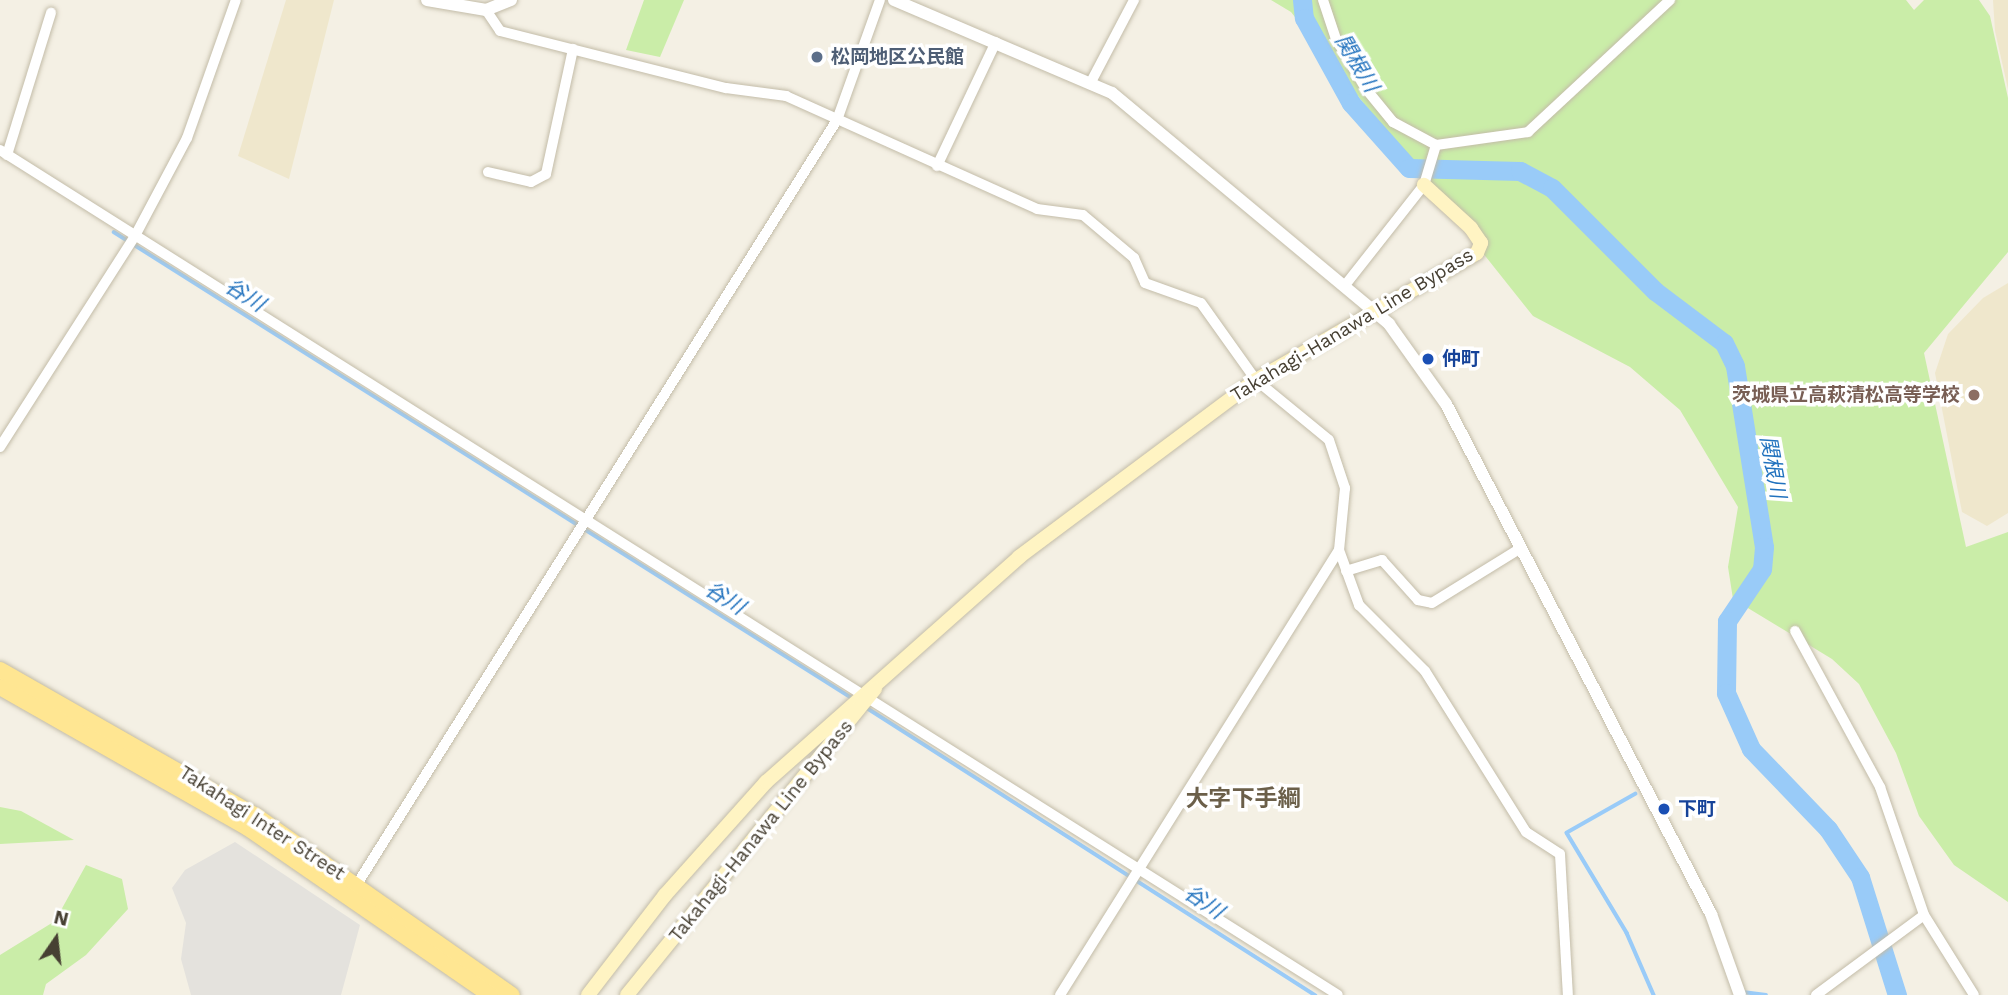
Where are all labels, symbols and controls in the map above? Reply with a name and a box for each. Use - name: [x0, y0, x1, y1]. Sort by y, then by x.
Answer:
- water label: 関根川: [1330, 30, 1384, 96]
- place label: 松岡地区公民館: [831, 46, 964, 68]
- marker: 松岡地区公民館: [809, 49, 825, 65]
- street label: Takahagi-Hanawa Line Bypass: [1226, 243, 1478, 407]
- water label: 谷川: [221, 273, 269, 317]
- place label: 仲町: [1442, 348, 1480, 370]
- marker: 仲町: [1420, 351, 1436, 367]
- place label: 茨城県立高萩清松高等学校: [1732, 384, 1960, 406]
- marker: 茨城県立高萩清松高等学校: [1966, 387, 1982, 403]
- water label: 関根川: [1755, 434, 1791, 500]
- water label: 谷川: [701, 576, 749, 620]
- street label: Takahagi-Hanawa Line Bypass: [664, 715, 858, 947]
- street label: Takahagi Inter Street: [175, 761, 349, 885]
- district label: 大字下手綱: [1186, 785, 1300, 813]
- place label: 下町: [1678, 798, 1716, 820]
- marker: 下町: [1656, 801, 1672, 817]
- water label: 谷川: [1180, 880, 1228, 924]
- north arrow: [21, 904, 91, 974]
- text: N: [52, 905, 71, 931]

